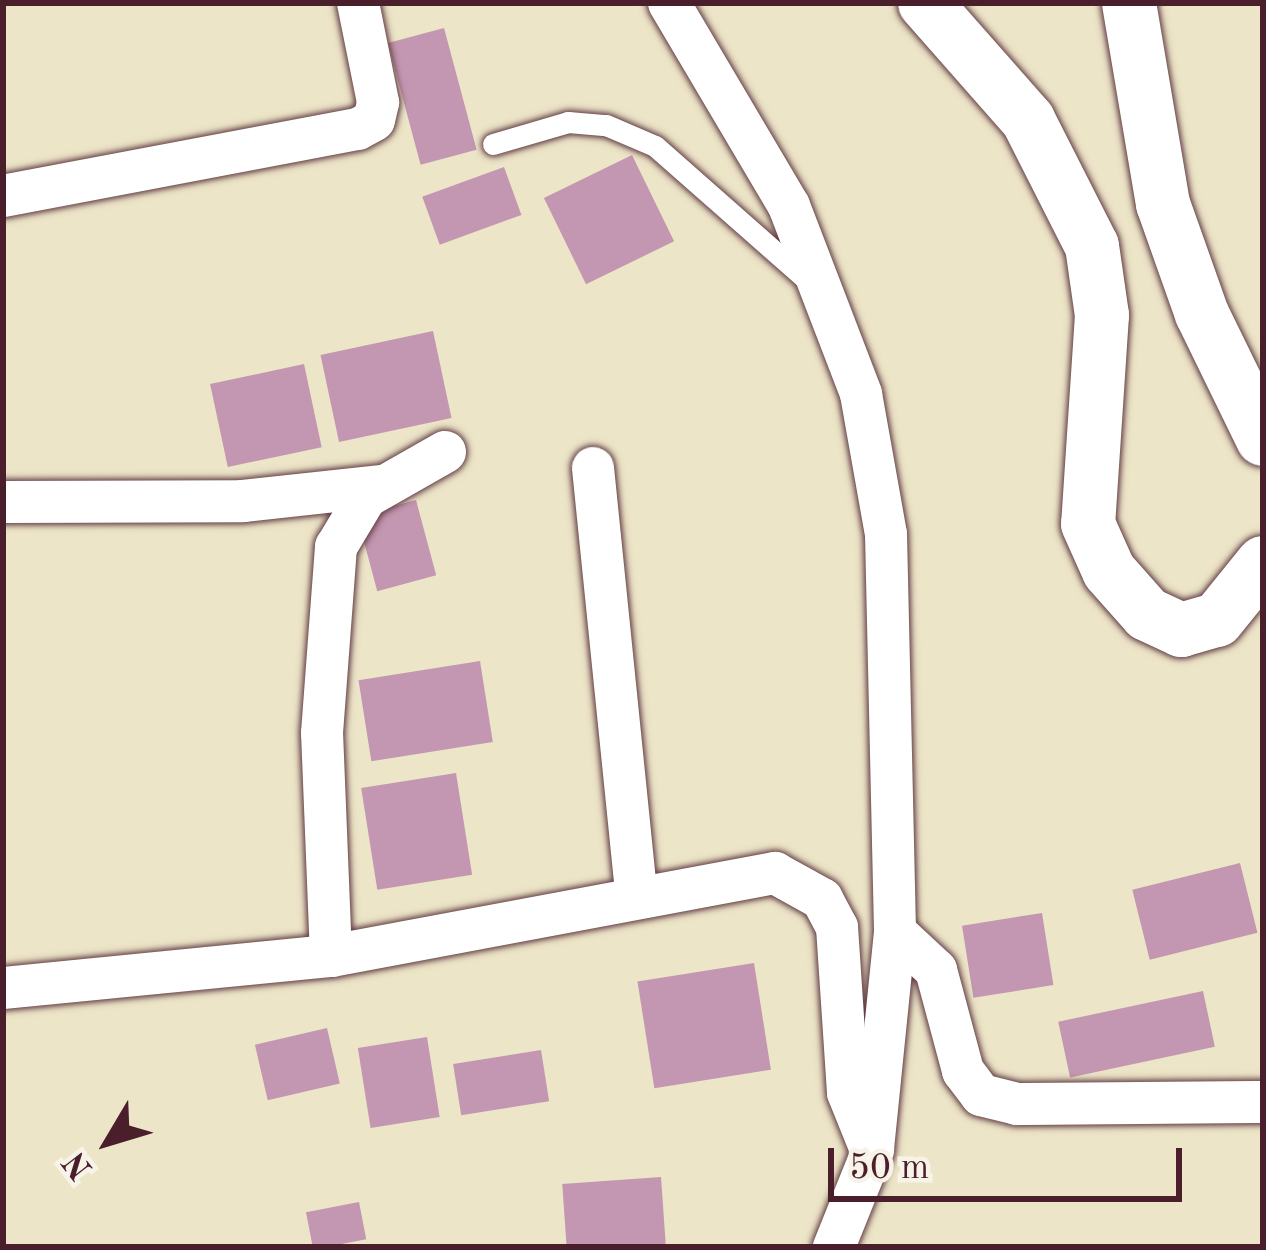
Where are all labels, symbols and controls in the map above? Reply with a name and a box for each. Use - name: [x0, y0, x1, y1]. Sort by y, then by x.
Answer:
- north arrow: [48, 1082, 168, 1202]
- scale bar: [834, 1124, 1188, 1198]
- text: N: [58, 1144, 100, 1185]
- text: 50 m: [849, 1151, 929, 1187]

